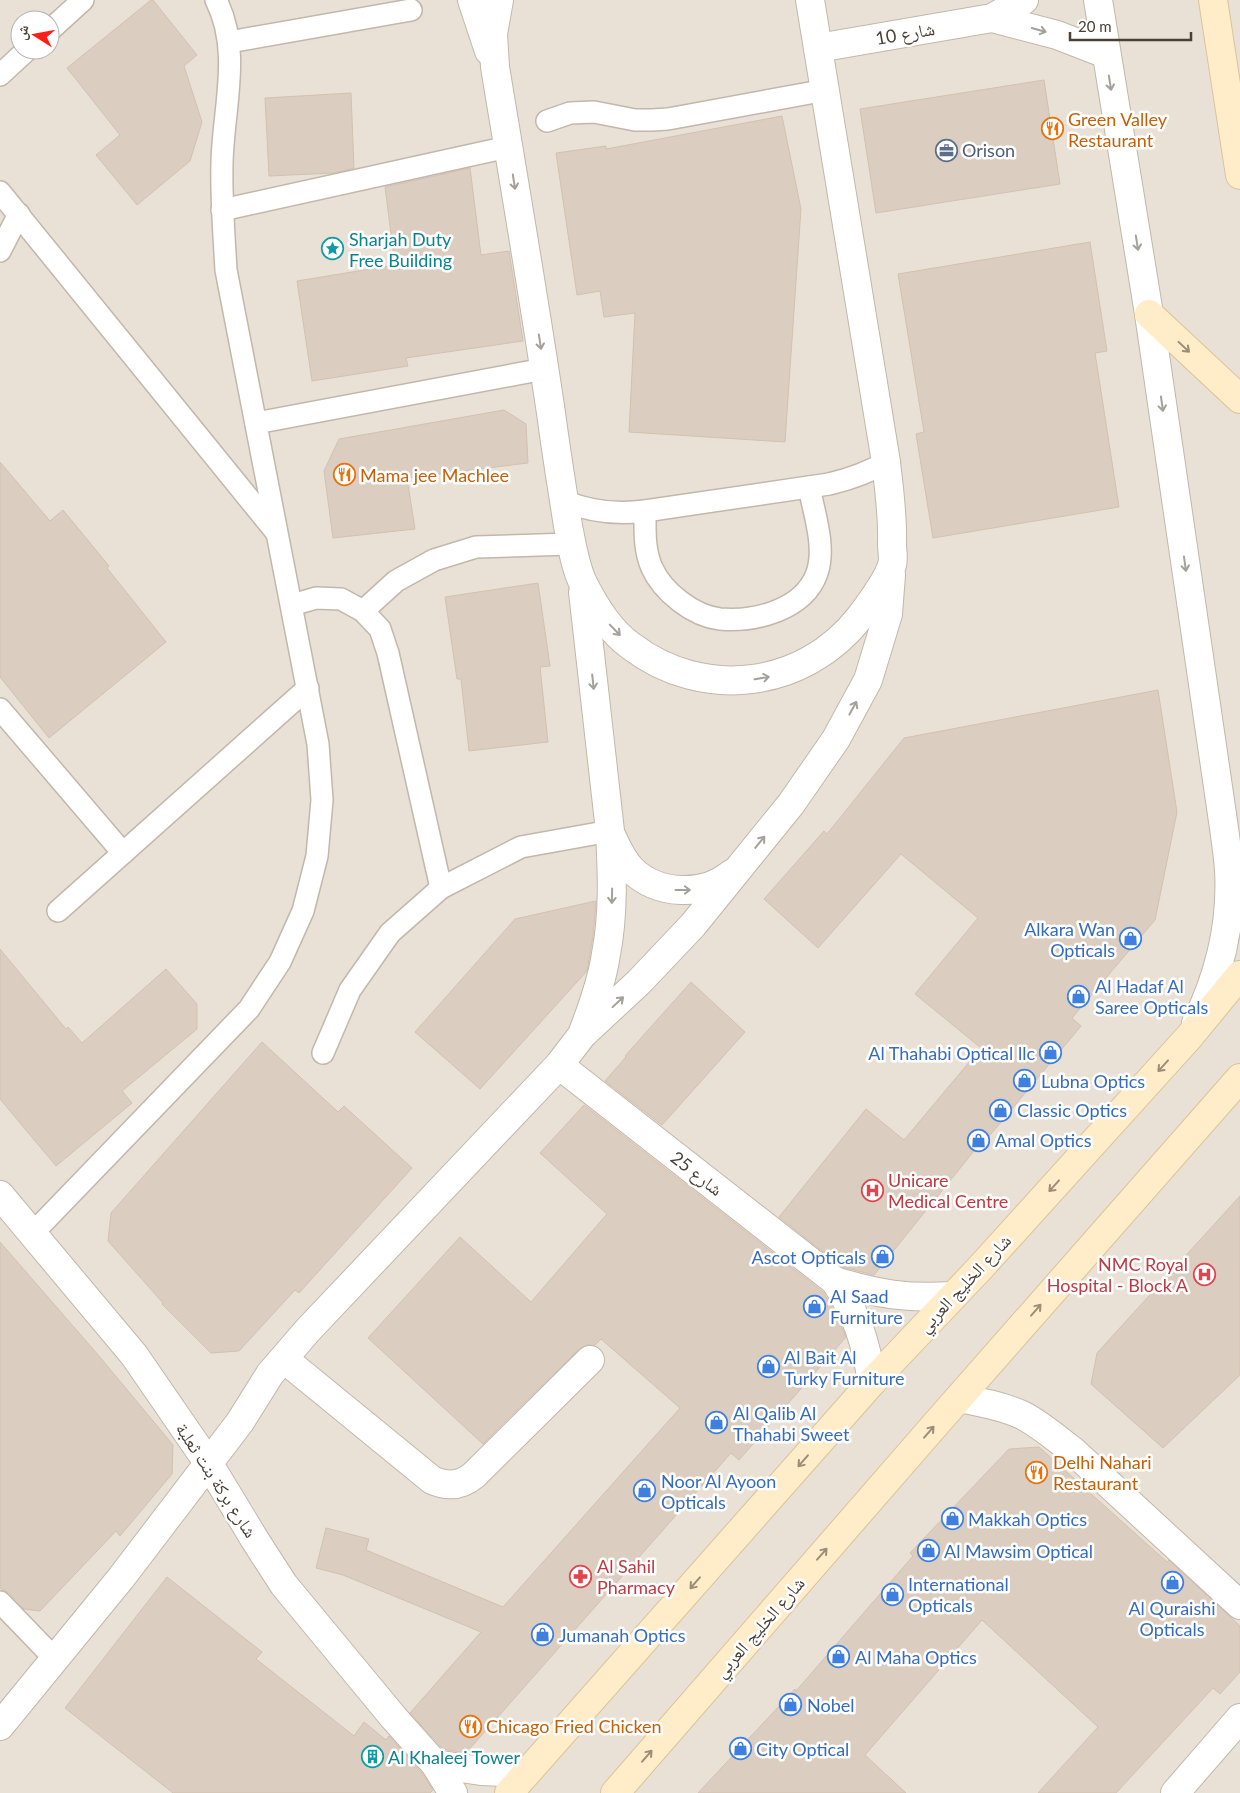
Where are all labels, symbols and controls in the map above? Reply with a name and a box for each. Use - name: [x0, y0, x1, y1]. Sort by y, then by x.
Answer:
- north arrow: [10, 10, 60, 60]
- scale bar: [1070, 10, 1191, 42]
- street label: شارع 10: [874, 17, 936, 50]
- text: 20 m: [1078, 17, 1112, 35]
- text: ش: [12, 23, 33, 42]
- one-way arrow: [1031, 26, 1047, 36]
- one-way arrow: [1106, 74, 1116, 90]
- place label: Green Valley Restaurant: [1068, 108, 1168, 151]
- restaurant icon: Green Valley Restaurant: [1040, 117, 1064, 141]
- office icon: Orison: [934, 138, 958, 162]
- place label: Orison: [962, 139, 1015, 161]
- one-way arrow: [509, 174, 519, 190]
- place label: Sharjah Duty Free Building: [349, 228, 452, 271]
- one-way arrow: [1132, 235, 1142, 251]
- place icon: Sharjah Duty Free Building: [321, 237, 345, 261]
- one-way arrow: [535, 334, 545, 350]
- one-way arrow: [1178, 341, 1191, 353]
- one-way arrow: [1157, 395, 1167, 411]
- restaurant icon: Mama jee Machlee: [332, 463, 356, 487]
- place label: Mama jee Machlee: [360, 464, 509, 486]
- one-way arrow: [1181, 556, 1191, 572]
- one-way arrow: [609, 624, 621, 637]
- one-way arrow: [754, 672, 770, 682]
- one-way arrow: [588, 674, 598, 690]
- one-way arrow: [848, 702, 858, 716]
- one-way arrow: [755, 836, 766, 849]
- one-way arrow: [674, 885, 691, 895]
- one-way arrow: [607, 888, 616, 904]
- place label: Alkara Wan Opticals: [1024, 918, 1115, 961]
- shop icon: Alkara Wan Opticals: [1119, 927, 1143, 951]
- place label: Al Hadaf Al Saree Opticals: [1095, 975, 1208, 1018]
- shop icon: Al Hadaf Al Saree Opticals: [1067, 984, 1091, 1008]
- one-way arrow: [611, 996, 624, 1008]
- shop icon: Al Thahabi Optical llc: [1039, 1041, 1063, 1065]
- place label: Al Thahabi Optical llc: [868, 1042, 1035, 1064]
- one-way arrow: [1158, 1059, 1169, 1072]
- shop icon: Lubna Optics: [1013, 1069, 1037, 1093]
- place label: Lubna Optics: [1041, 1070, 1145, 1092]
- shop icon: Classic Optics: [989, 1098, 1013, 1122]
- place label: Classic Optics: [1017, 1099, 1127, 1121]
- shop icon: Amal Optics: [967, 1128, 991, 1152]
- place label: Amal Optics: [995, 1129, 1092, 1151]
- street label: شارع 25: [666, 1146, 727, 1201]
- place label: Unicare Medical Centre: [888, 1169, 1008, 1212]
- hospital icon: Unicare Medical Centre: [860, 1178, 884, 1202]
- one-way arrow: [1048, 1180, 1060, 1193]
- street label: شارع الخليج العربي: [913, 1229, 1019, 1340]
- shop icon: Ascot Opticals: [870, 1245, 894, 1269]
- place label: Ascot Opticals: [752, 1246, 866, 1268]
- place label: NMC Royal Hospital - Block A: [1047, 1253, 1189, 1296]
- hospital icon: NMC Royal Hospital - Block A: [1192, 1262, 1216, 1286]
- place label: Al Saad Furniture: [830, 1285, 903, 1328]
- shop icon: Al Saad Furniture: [802, 1294, 826, 1318]
- one-way arrow: [1031, 1303, 1042, 1316]
- place label: Al Bait Al Turky Furniture: [784, 1346, 905, 1389]
- shop icon: Al Bait Al Turky Furniture: [756, 1355, 780, 1379]
- place label: Al Qalib Al Thahabi Sweet: [733, 1402, 850, 1445]
- shop icon: Al Qalib Al Thahabi Sweet: [705, 1411, 729, 1435]
- street label: شارع بركة بنت ثعلبة: [171, 1419, 262, 1542]
- one-way arrow: [923, 1425, 935, 1438]
- place label: Delhi Nahari Restaurant: [1053, 1451, 1152, 1494]
- one-way arrow: [797, 1454, 808, 1467]
- restaurant icon: Delhi Nahari Restaurant: [1025, 1460, 1049, 1484]
- place label: Noor Al Ayoon Opticals: [661, 1470, 776, 1513]
- shop icon: Noor Al Ayoon Opticals: [633, 1479, 657, 1503]
- shop icon: Makkah Optics: [940, 1507, 964, 1531]
- place label: Makkah Optics: [968, 1508, 1087, 1530]
- shop icon: Al Mawsim Optical: [916, 1539, 940, 1563]
- place label: Al Mawsim Optical: [944, 1540, 1093, 1562]
- one-way arrow: [817, 1548, 828, 1561]
- place label: Al Sahil Pharmacy: [597, 1555, 676, 1598]
- pharmacy icon: Al Sahil Pharmacy: [569, 1564, 593, 1588]
- shop icon: Al Quraishi Opticals: [1160, 1571, 1184, 1595]
- street label: شارع الخليج العربي: [709, 1572, 812, 1685]
- place label: International Opticals: [908, 1573, 1009, 1616]
- one-way arrow: [690, 1576, 701, 1589]
- shop icon: International Opticals: [880, 1582, 904, 1606]
- place label: Al Quraishi Opticals: [1128, 1597, 1216, 1640]
- shop icon: Jumanah Optics: [531, 1623, 555, 1647]
- place label: Jumanah Optics: [559, 1624, 686, 1646]
- shop icon: Al Maha Optics: [827, 1645, 851, 1669]
- place label: Al Maha Optics: [855, 1646, 977, 1668]
- shop icon: Nobel: [779, 1693, 803, 1717]
- place label: Nobel: [807, 1694, 855, 1716]
- restaurant icon: Chicago Fried Chicken: [458, 1714, 482, 1738]
- place label: Chicago Fried Chicken: [486, 1715, 662, 1737]
- shop icon: City Optical: [728, 1737, 752, 1761]
- place label: City Optical: [756, 1738, 849, 1760]
- building icon: Al Khaleej Tower: [360, 1745, 384, 1769]
- place label: Al Khaleej Tower: [388, 1746, 521, 1768]
- one-way arrow: [641, 1750, 652, 1763]

